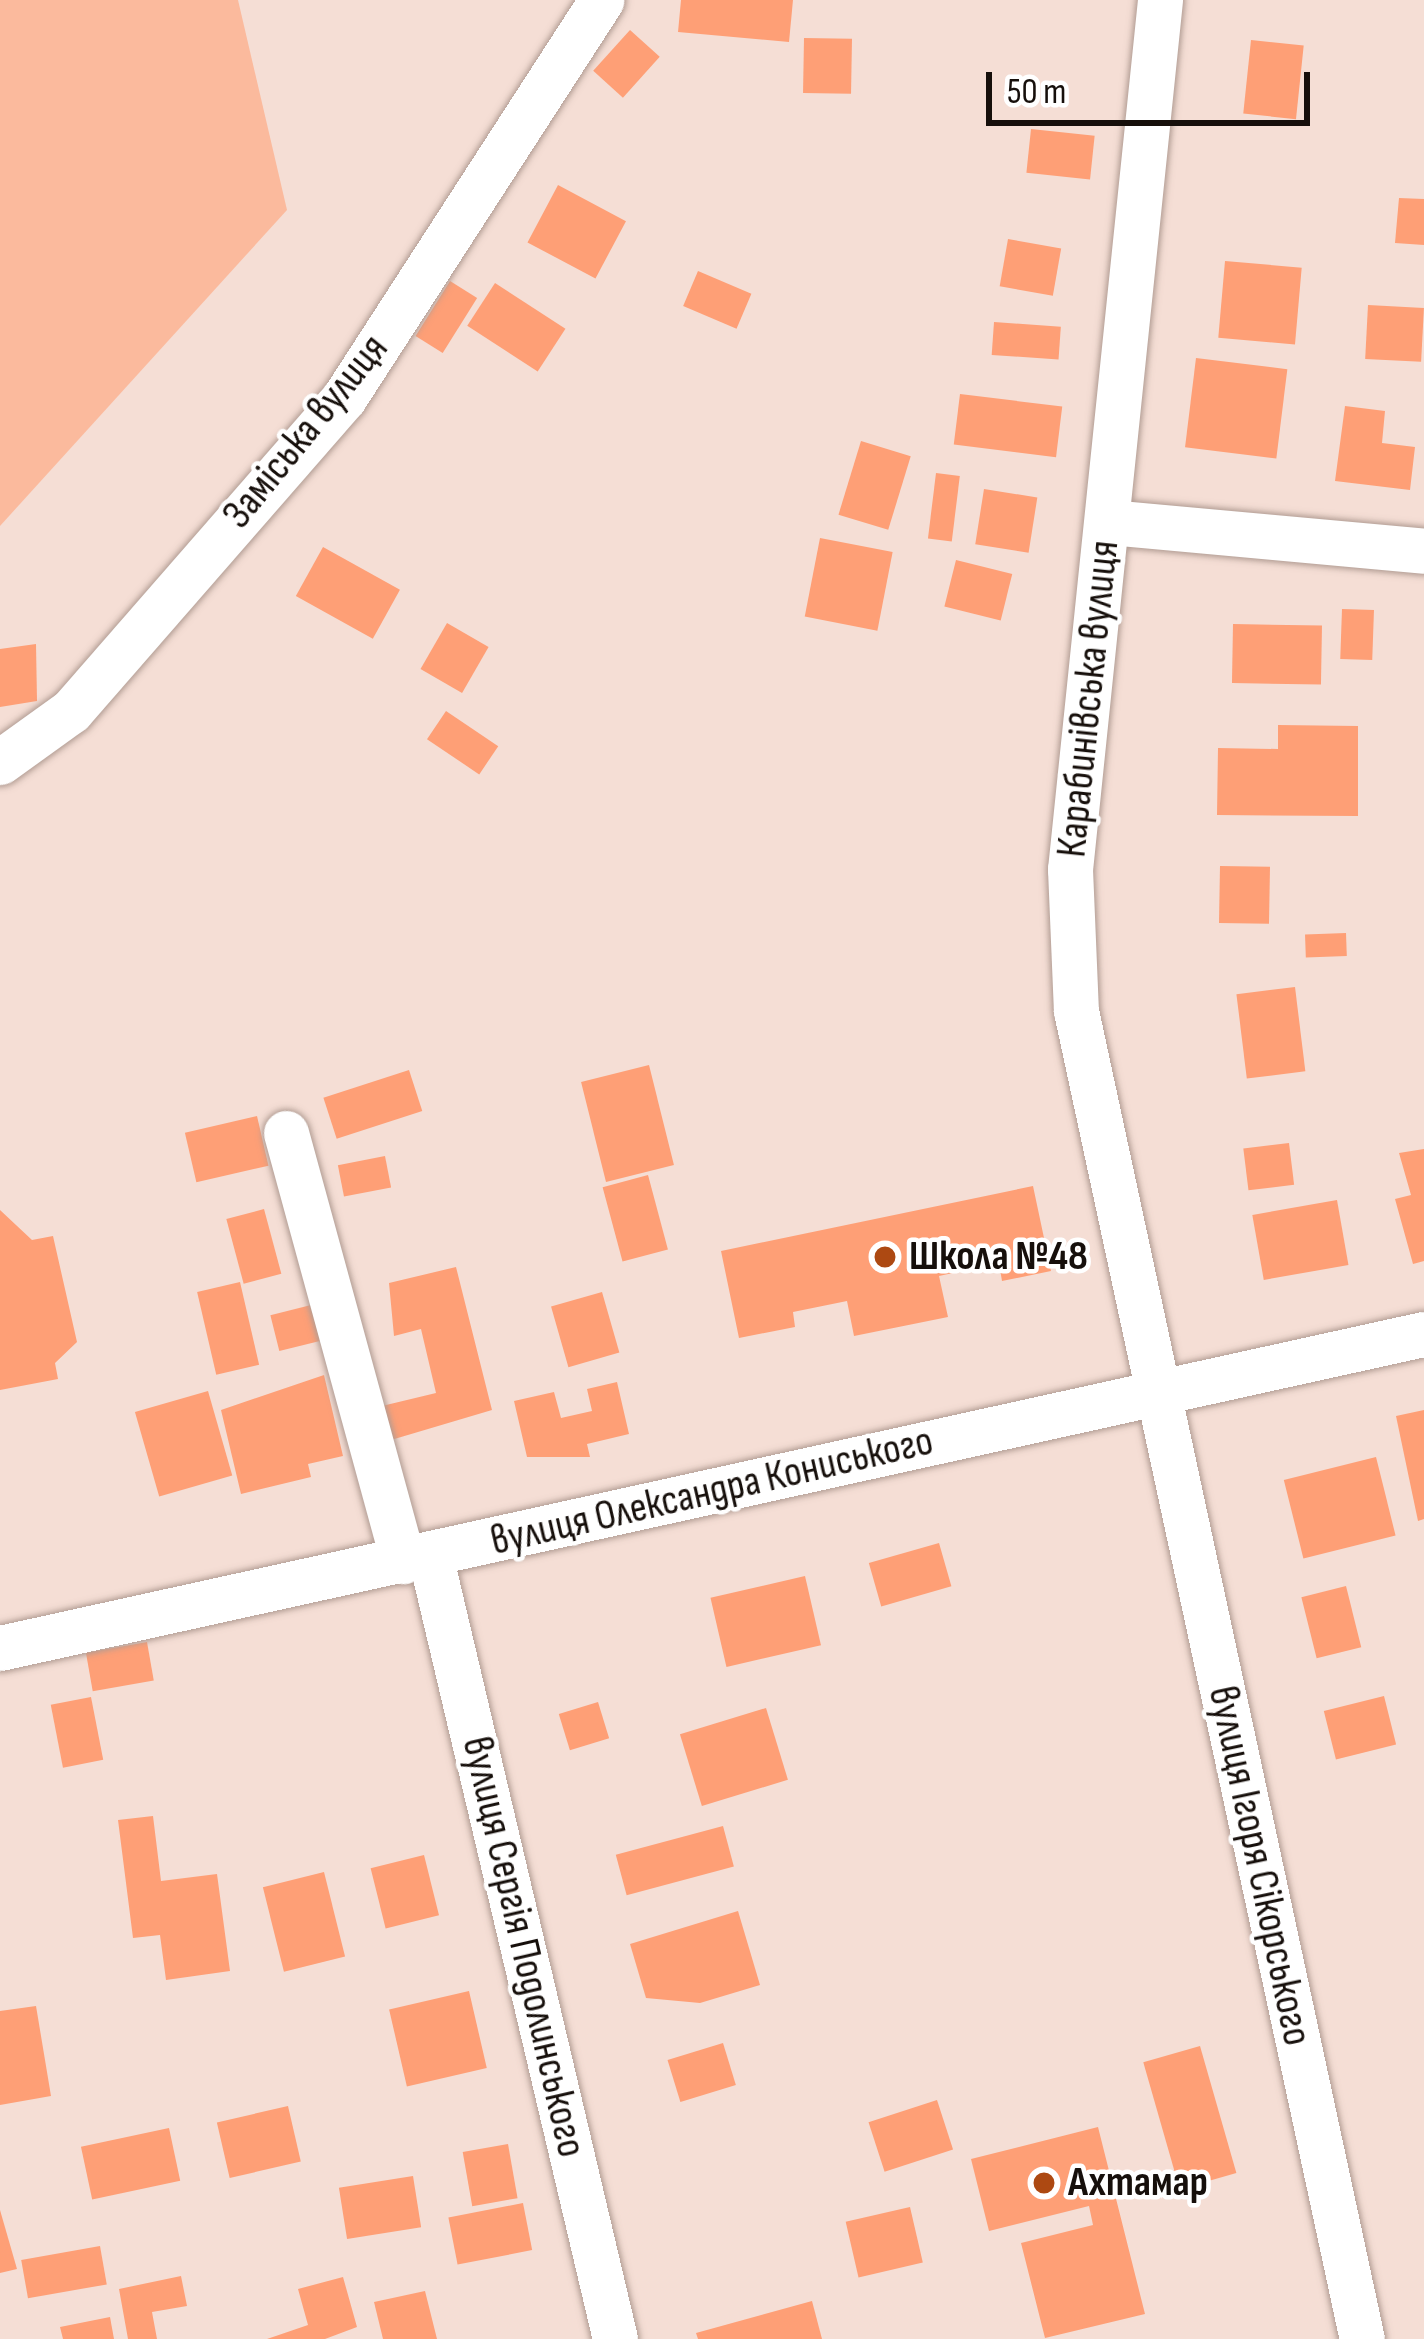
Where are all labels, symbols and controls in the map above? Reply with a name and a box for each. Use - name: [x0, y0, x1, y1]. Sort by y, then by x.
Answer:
- scale bar: [992, 48, 1316, 122]
- text: 50 m: [1007, 71, 1066, 114]
- street label: Заміська вулиця: [213, 325, 399, 539]
- street label: Карабинівська вулиця: [1047, 538, 1131, 860]
- place label: Школа №48: [909, 1232, 1088, 1282]
- marker: Школа №48: [872, 1244, 898, 1270]
- street label: вулиця Олександра Кониського: [486, 1417, 938, 1567]
- street label: вулиця Ігоря Сікорського: [1196, 1682, 1322, 2050]
- street label: вулиця Сергія Подолинського: [450, 1732, 596, 2162]
- place label: Ахтамар: [1068, 2158, 1208, 2208]
- marker: Ахтамар: [1031, 2170, 1057, 2196]

